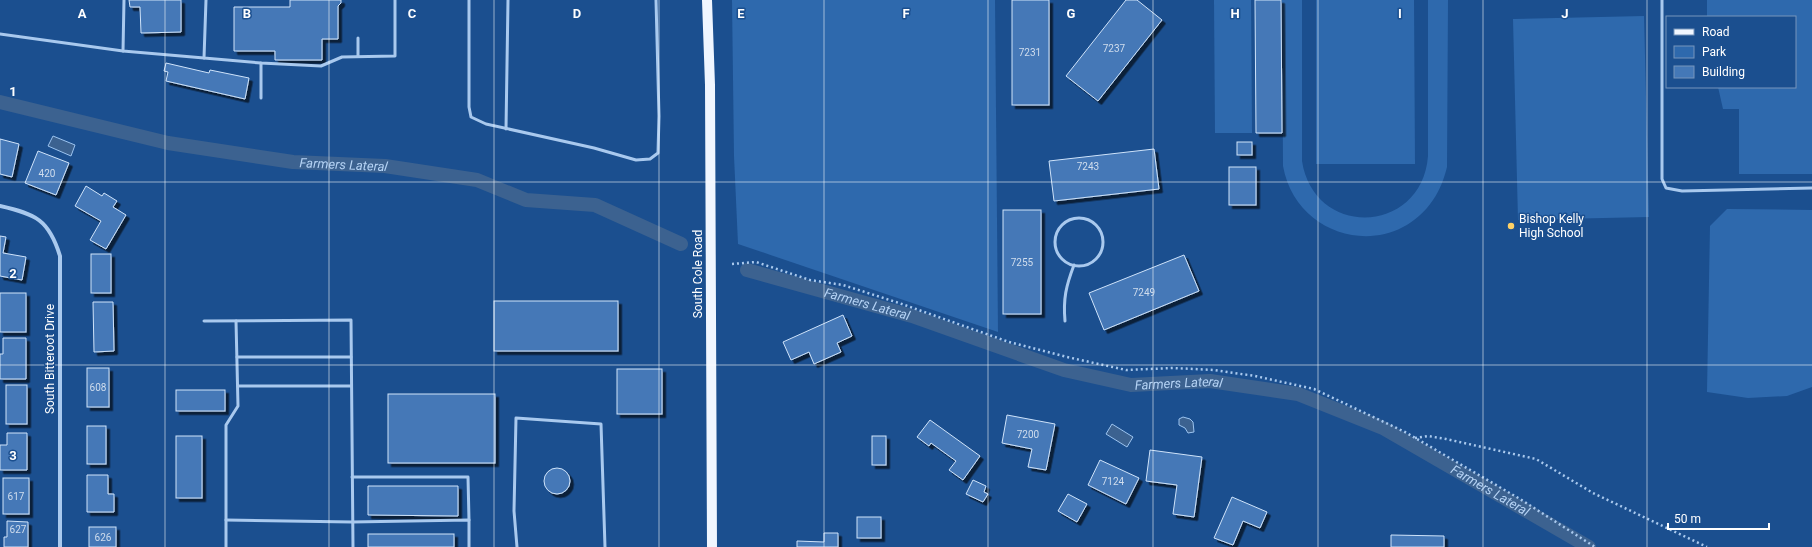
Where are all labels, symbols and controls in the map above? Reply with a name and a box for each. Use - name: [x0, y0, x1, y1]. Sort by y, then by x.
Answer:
- text: A: [78, 6, 87, 21]
- text: B: [243, 6, 251, 21]
- text: C: [408, 6, 417, 21]
- text: D: [573, 6, 581, 21]
- text: E: [737, 6, 745, 21]
- text: F: [902, 6, 910, 21]
- text: G: [1067, 6, 1076, 21]
- text: H: [1230, 6, 1240, 21]
- text: I: [1398, 6, 1402, 21]
- text: J: [1561, 6, 1569, 21]
- legend: [1666, 16, 1796, 88]
- text: Road: [1702, 25, 1730, 39]
- house number: 7237: [1103, 43, 1126, 54]
- text: Park: [1702, 45, 1727, 59]
- house number: 7231: [1019, 47, 1041, 58]
- text: Building: [1702, 65, 1745, 79]
- text: 1: [9, 84, 17, 99]
- water label: Farmers Lateral: [299, 155, 390, 174]
- house number: 7243: [1077, 161, 1099, 172]
- house number: 420: [39, 168, 56, 179]
- place label: Bishop Kelly High School: [1519, 212, 1584, 240]
- marker: Bishop Kelly High School: [1506, 221, 1516, 231]
- street label: South Cole Road: [691, 230, 705, 318]
- house number: 7255: [1011, 257, 1034, 268]
- text: 2: [9, 266, 17, 281]
- water label: Farmers Lateral: [823, 285, 913, 323]
- house number: 7249: [1133, 287, 1155, 298]
- street label: South Bitteroot Drive: [43, 304, 57, 414]
- water label: Farmers Lateral: [1134, 374, 1225, 393]
- house number: 608: [90, 382, 107, 393]
- house number: 7200: [1017, 429, 1040, 440]
- text: 3: [9, 448, 17, 463]
- water label: Farmers Lateral: [1448, 462, 1533, 520]
- house number: 7124: [1102, 476, 1125, 487]
- house number: 617: [8, 491, 25, 502]
- scale bar: [1668, 505, 1769, 531]
- text: 50 m: [1674, 512, 1701, 526]
- house number: 627: [10, 524, 27, 535]
- house number: 626: [95, 532, 112, 543]

